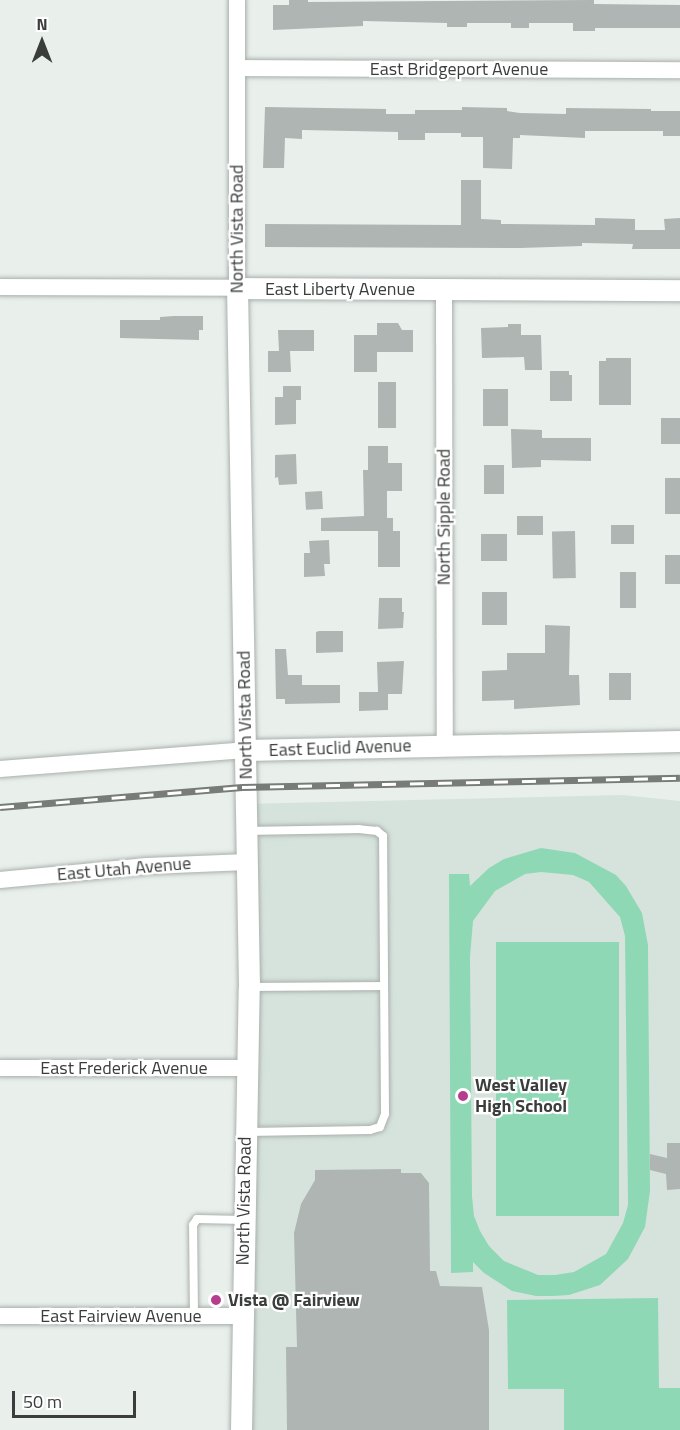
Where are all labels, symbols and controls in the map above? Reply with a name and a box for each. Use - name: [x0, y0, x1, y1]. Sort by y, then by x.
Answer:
- north arrow: [12, 12, 72, 72]
- text: N: [36, 12, 48, 36]
- street label: East Bridgeport Avenue: [370, 58, 548, 80]
- street label: North Vista Road: [226, 165, 248, 293]
- street label: East Liberty Avenue: [265, 278, 415, 300]
- street label: North Sipple Road: [433, 449, 455, 585]
- street label: North Vista Road: [233, 650, 257, 780]
- street label: East Euclid Avenue: [268, 735, 412, 761]
- street label: East Utah Avenue: [56, 852, 192, 886]
- street label: East Frederick Avenue: [40, 1057, 208, 1079]
- place label: West Valley High School: [475, 1075, 567, 1118]
- marker: West Valley High School: [456, 1089, 470, 1103]
- street label: North Vista Road: [232, 1136, 256, 1266]
- place label: Vista @ Fairview: [228, 1289, 360, 1311]
- marker: Vista @ Fairview: [209, 1293, 223, 1307]
- street label: East Fairview Avenue: [40, 1305, 202, 1327]
- scale bar: [15, 1379, 140, 1417]
- text: 50 m: [23, 1388, 62, 1415]

